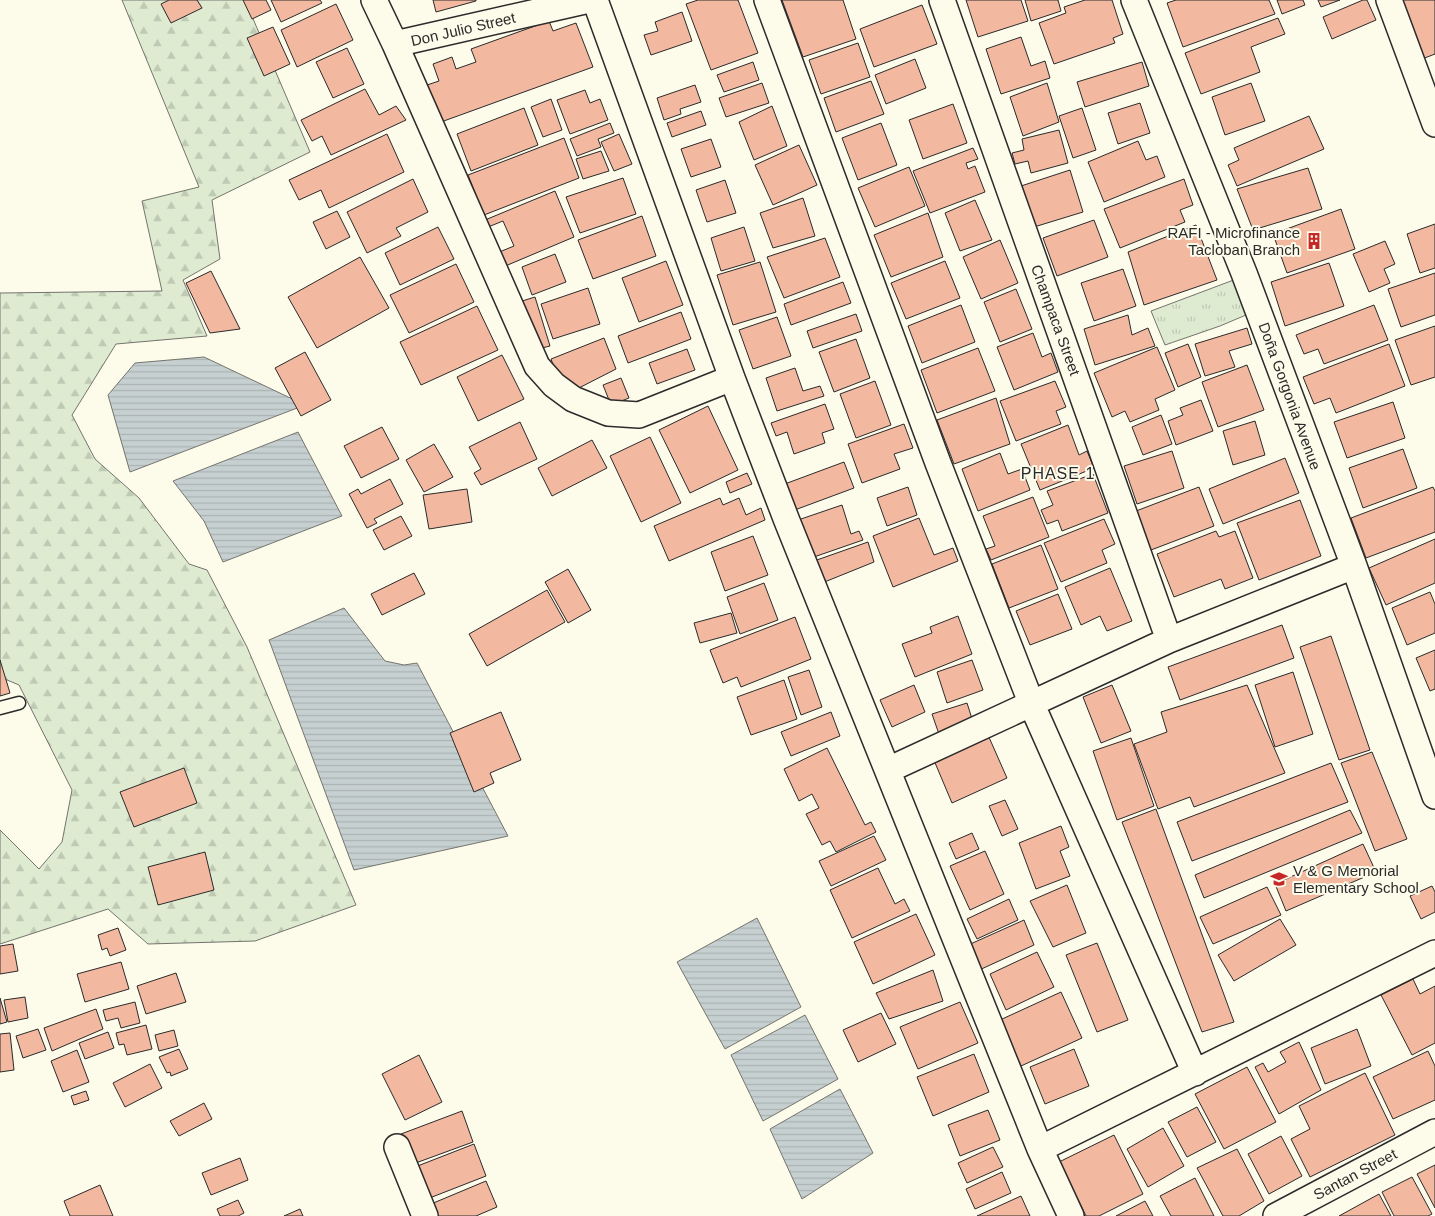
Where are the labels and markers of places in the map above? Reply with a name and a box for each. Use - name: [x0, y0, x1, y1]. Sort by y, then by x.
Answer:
- place label: RAFI - Microfinance Tacloban Branch: [1167, 224, 1300, 258]
- building icon: RAFI - Microfinance Tacloban Branch: [1304, 231, 1324, 251]
- place label: V & G Memorial Elementary School: [1293, 862, 1419, 896]
- school or university icon: V & G Memorial Elementary School: [1269, 869, 1289, 889]

